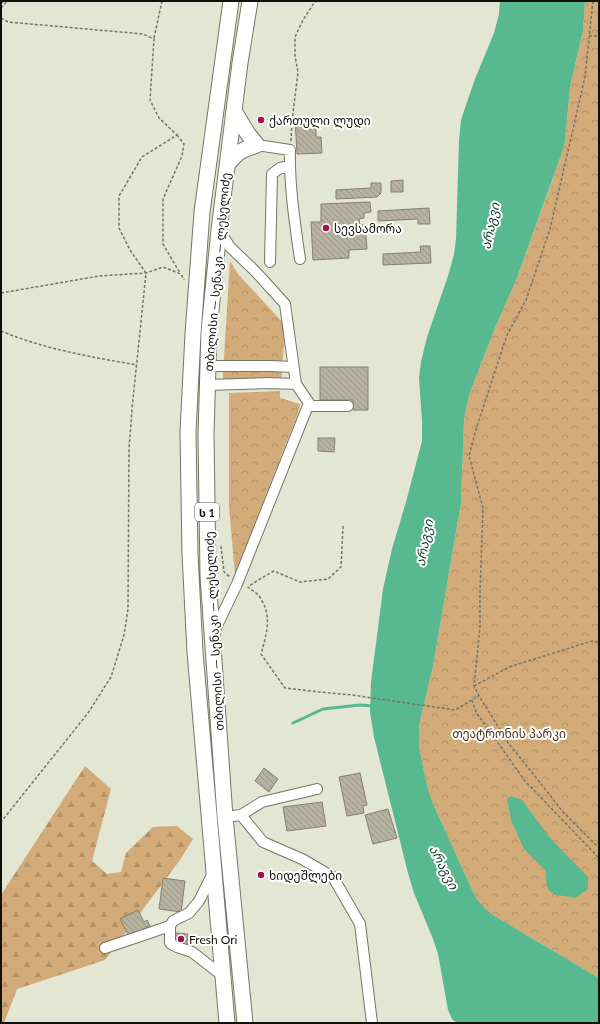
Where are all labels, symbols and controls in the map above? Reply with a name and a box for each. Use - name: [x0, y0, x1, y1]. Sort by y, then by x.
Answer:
- place label: ქართული ლუდი: [269, 113, 371, 129]
- marker: ქართული ლუდი: [256, 115, 266, 125]
- street label: თბილისი — სენაკი — ლესელიძე: [201, 172, 234, 372]
- water label: არაგვი: [477, 201, 504, 251]
- place label: სევსამორა: [334, 221, 402, 236]
- marker: სევსამორა: [321, 223, 331, 233]
- road number: ს 1: [195, 503, 219, 521]
- water label: არაგვი: [412, 518, 437, 568]
- street label: თბილისი — სენაკი — ლესელიძე: [201, 531, 228, 731]
- park label: თეატრონის პარკი: [452, 726, 566, 741]
- water label: არაგვი: [425, 842, 462, 893]
- place label: ხიდეშლები: [269, 868, 342, 884]
- marker: ხიდეშლები: [256, 870, 266, 880]
- place label: Fresh Ori: [189, 932, 238, 947]
- marker: Fresh Ori: [176, 934, 186, 944]

